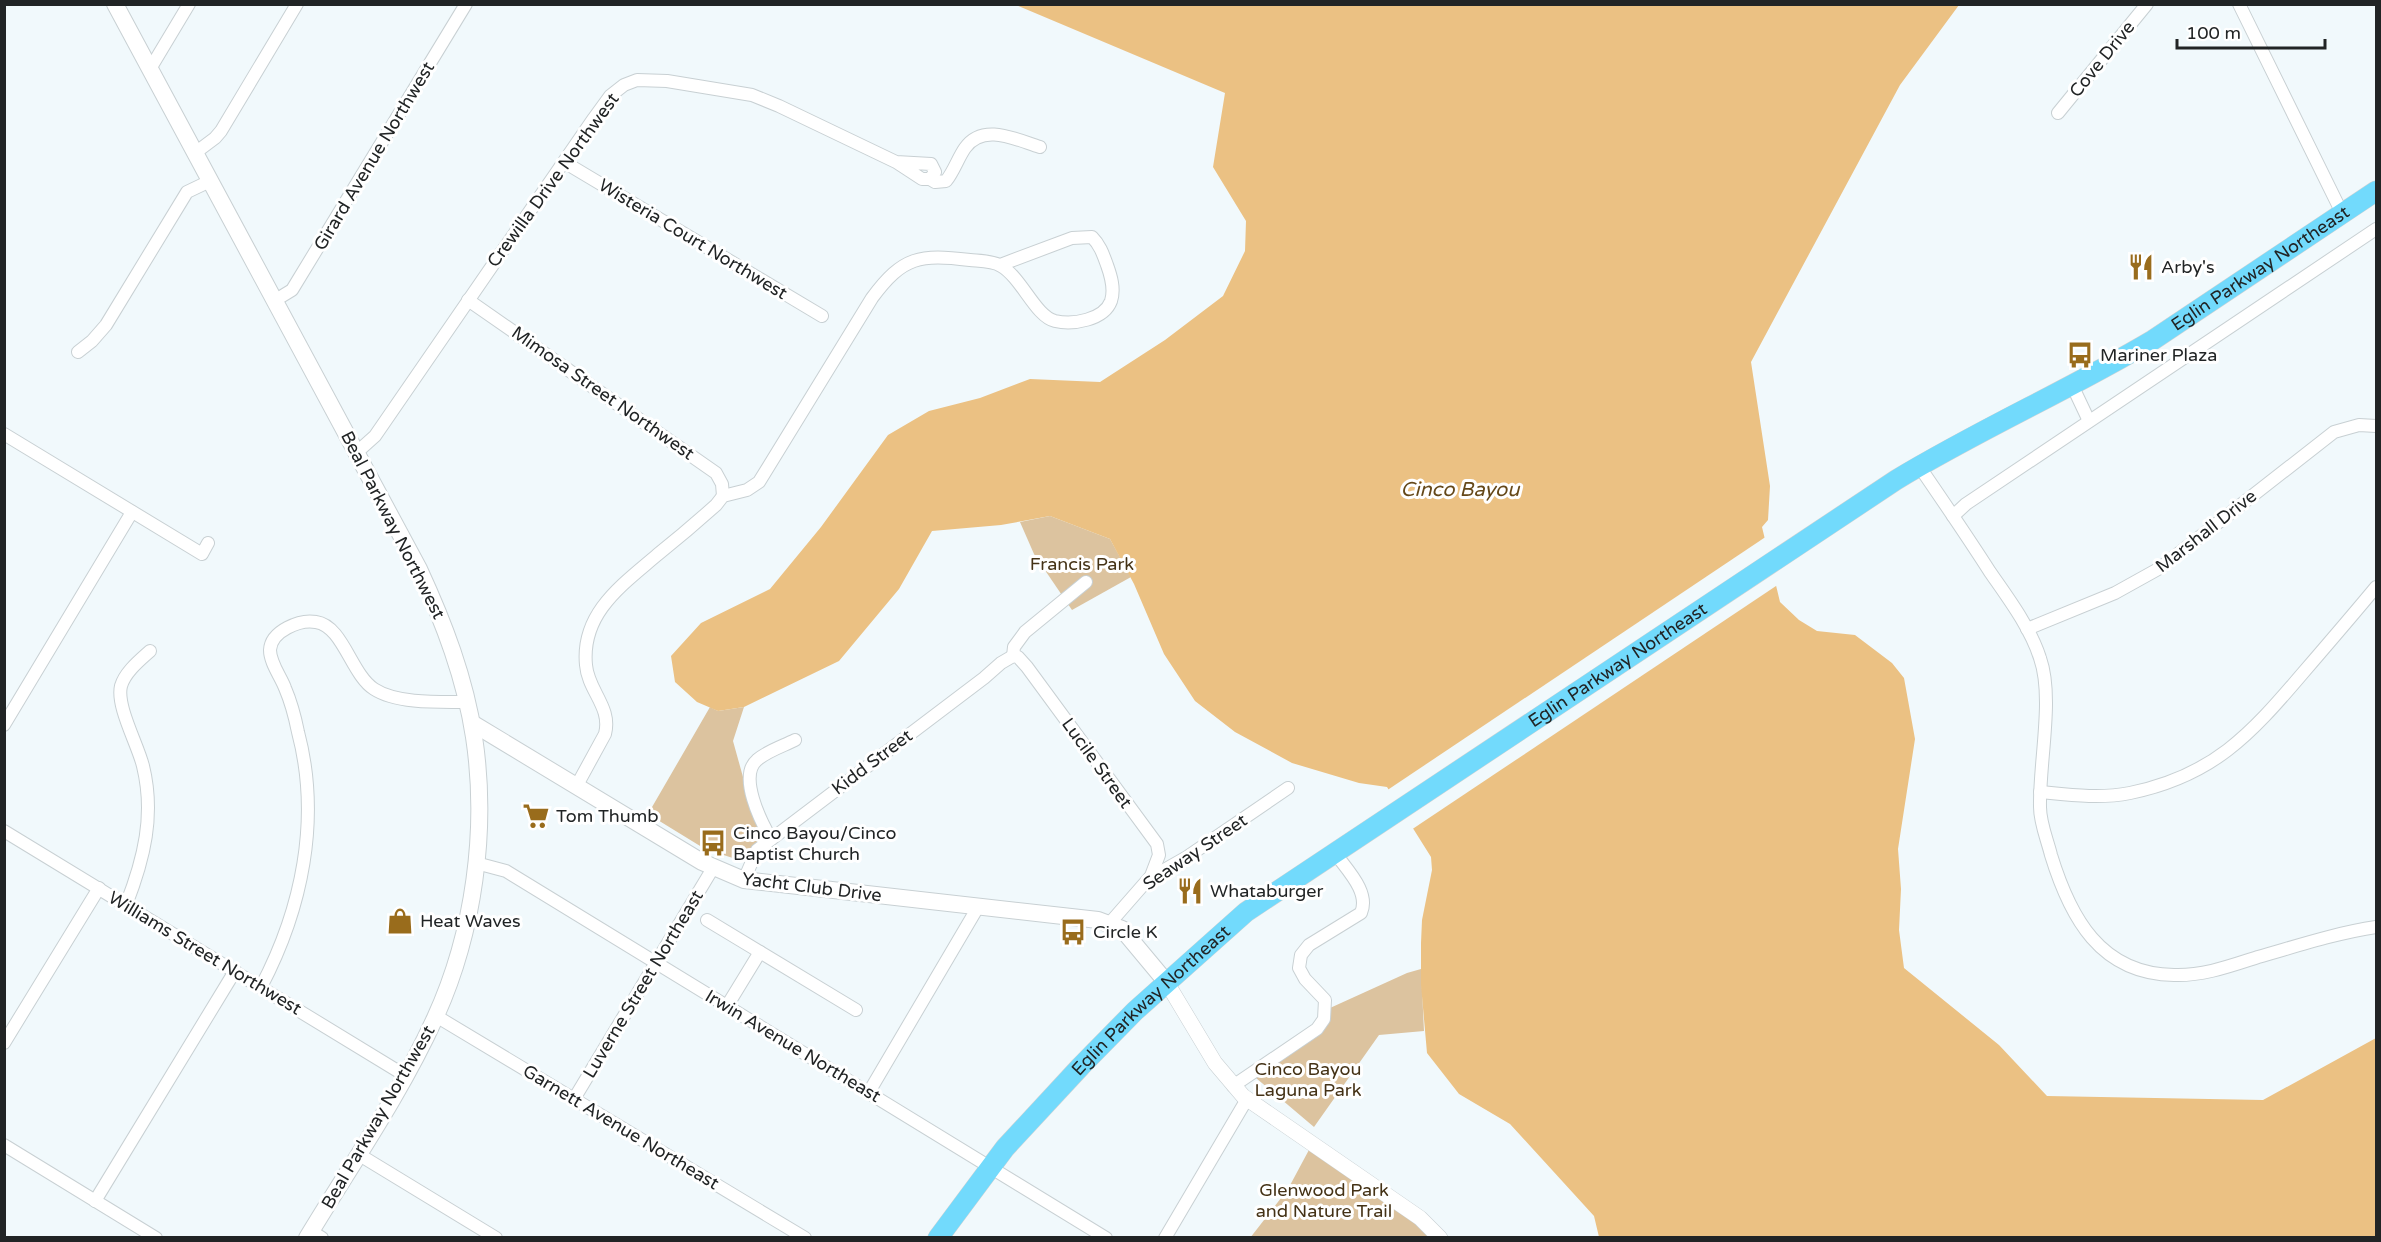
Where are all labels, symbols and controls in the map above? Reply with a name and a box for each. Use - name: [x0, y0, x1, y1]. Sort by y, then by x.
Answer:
- scale bar: [2177, 12, 2326, 50]
- street label: Cove Drive: [2065, 16, 2139, 102]
- text: 100 m: [2186, 22, 2241, 44]
- street label: Girard Avenue Northwest: [309, 58, 439, 254]
- street label: Crewilla Drive Northwest: [482, 88, 624, 271]
- street label: Wisteria Court Northwest: [595, 174, 791, 304]
- street label: Eglin Parkway Northeast: [2167, 201, 2354, 336]
- restaurant icon: Arby's: [2126, 252, 2156, 282]
- place label: Arby's: [2161, 256, 2215, 278]
- street label: Mimosa Street Northwest: [507, 321, 699, 465]
- bus stop icon: Mariner Plaza: [2065, 340, 2095, 370]
- place label: Mariner Plaza: [2100, 344, 2217, 366]
- street label: Beal Parkway Northwest: [336, 427, 450, 623]
- water label: Cinco Bayou: [1401, 478, 1521, 502]
- street label: Marshall Drive: [2151, 485, 2261, 577]
- park label: Francis Park: [1030, 553, 1134, 575]
- street label: Eglin Parkway Northeast: [1524, 598, 1711, 732]
- street label: Lucile Street: [1057, 714, 1137, 813]
- street label: Kidd Street: [827, 724, 917, 799]
- supermarket icon: Tom Thumb: [521, 801, 551, 831]
- place label: Tom Thumb: [556, 805, 659, 827]
- street label: Seaway Street: [1139, 809, 1251, 895]
- place label: Cinco Bayou/Cinco Baptist Church: [733, 822, 896, 865]
- bus stop icon: Cinco Bayou/Cinco Baptist Church: [698, 828, 728, 858]
- street label: Yacht Club Drive: [741, 868, 883, 906]
- restaurant icon: Whataburger: [1175, 876, 1205, 906]
- place label: Whataburger: [1210, 880, 1324, 902]
- street label: Luverne Street Northeast: [578, 886, 708, 1082]
- street label: Williams Street Northwest: [104, 887, 306, 1020]
- shop icon: Heat Waves: [385, 906, 415, 936]
- place label: Heat Waves: [420, 910, 521, 932]
- bus stop icon: Circle K: [1058, 917, 1088, 947]
- street label: Eglin Parkway Northeast: [1067, 920, 1235, 1080]
- place label: Circle K: [1093, 921, 1158, 943]
- street label: Irwin Avenue Northeast: [701, 985, 885, 1107]
- street label: Beal Parkway Northwest: [316, 1021, 440, 1213]
- park label: Cinco Bayou Laguna Park: [1254, 1058, 1362, 1101]
- street label: Garnett Avenue Northeast: [519, 1060, 723, 1194]
- park label: Glenwood Park and Nature Trail: [1256, 1179, 1392, 1222]

